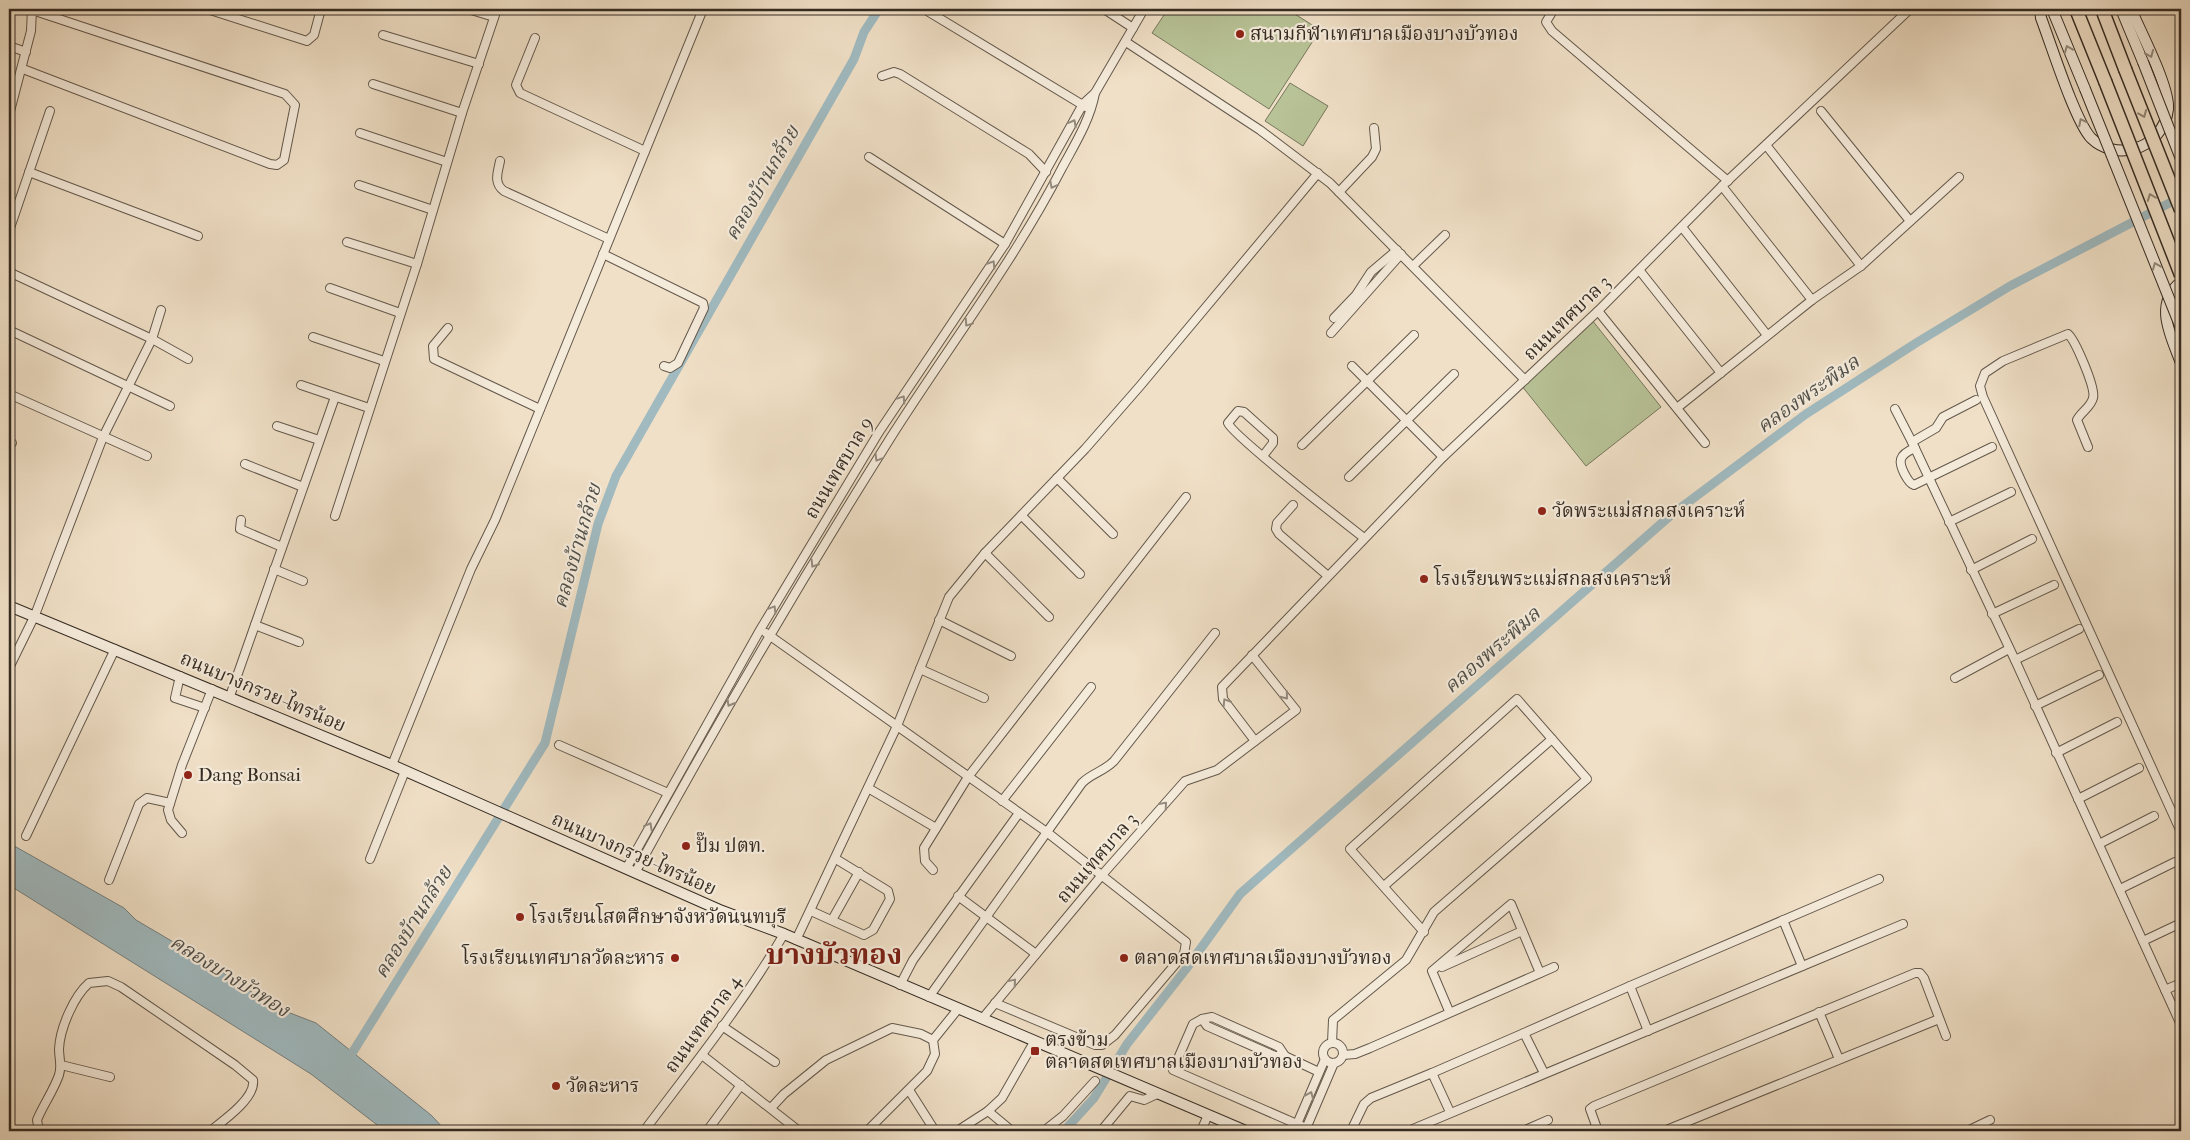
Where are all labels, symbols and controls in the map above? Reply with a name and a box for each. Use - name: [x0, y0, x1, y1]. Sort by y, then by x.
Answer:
- place label: สนามกีฬาเทศบาลเมืองบางบัวทอง: [1250, 23, 1519, 45]
- marker: สนามกีฬาเทศบาลเมืองบางบัวทอง: [1234, 28, 1246, 40]
- one-way arrow: [2064, 45, 2074, 54]
- one-way arrow: [2144, 49, 2154, 58]
- one-way arrow: [2137, 109, 2147, 118]
- one-way arrow: [2078, 118, 2088, 127]
- one-way arrow: [1066, 119, 1076, 128]
- water label: คลองบ้านกล้วย: [720, 121, 805, 244]
- one-way arrow: [1050, 180, 1060, 189]
- one-way arrow: [2146, 193, 2157, 202]
- one-way arrow: [986, 261, 996, 270]
- one-way arrow: [2152, 262, 2163, 271]
- street label: ถนนเทศบาล 3: [1519, 271, 1615, 365]
- one-way arrow: [964, 317, 974, 326]
- water label: คลองพระพิมล: [1752, 350, 1864, 438]
- one-way arrow: [896, 395, 905, 405]
- street label: ถนนเทศบาล 9: [800, 413, 878, 523]
- one-way arrow: [875, 453, 885, 462]
- water label: คลองบ้านกล้วย: [548, 480, 606, 611]
- place label: วัดพระแม่สกลสงเคราะห์: [1552, 499, 1745, 522]
- marker: วัดพระแม่สกลสงเคราะห์: [1536, 505, 1548, 517]
- one-way arrow: [810, 559, 820, 568]
- place label: โรงเรียนพระแม่สกลสงเคราะห์: [1433, 564, 1671, 590]
- marker: โรงเรียนพระแม่สกลสงเคราะห์: [1418, 573, 1430, 585]
- water label: คลองพระพิมล: [1439, 601, 1545, 698]
- one-way arrow: [766, 606, 776, 615]
- street label: ถนนบางกรวย-ไทรน้อย: [177, 644, 350, 737]
- one-way arrow: [1279, 690, 1287, 699]
- one-way arrow: [726, 698, 736, 707]
- one-way arrow: [1222, 698, 1232, 707]
- place label: Dang Bonsai: [198, 764, 301, 786]
- marker: Dang Bonsai: [182, 769, 194, 781]
- one-way arrow: [1158, 801, 1167, 810]
- street label: ถนนบางกรวย-ไทรน้อย: [548, 805, 721, 900]
- street label: ถนนเทศบาล 3: [1052, 808, 1142, 908]
- one-way arrow: [643, 823, 653, 832]
- place label: ปั๊ม ปตท.: [696, 831, 765, 857]
- marker: ปั๊ม ปตท.: [680, 840, 692, 852]
- water label: คลองบ้านกล้วย: [369, 861, 457, 983]
- place label: โรงเรียนโสตศึกษาจังหวัดนนทบุรี: [529, 902, 786, 929]
- marker: โรงเรียนโสตศึกษาจังหวัดนนทบุรี: [514, 911, 526, 923]
- water label: คลองบางบัวทอง: [166, 930, 295, 1022]
- district label: บางบัวทอง: [766, 938, 902, 972]
- place label: โรงเรียนเทศบาลวัดละหาร: [461, 943, 665, 969]
- place label: ตลาดสดเทศบาลเมืองบางบัวทอง: [1134, 947, 1391, 969]
- marker: โรงเรียนเทศบาลวัดละหาร: [669, 952, 681, 964]
- marker: ตลาดสดเทศบาลเมืองบางบัวทอง: [1118, 952, 1130, 964]
- street label: ถนนเทศบาล 4: [660, 970, 746, 1077]
- one-way arrow: [1007, 978, 1016, 987]
- place label: ตรงข้าม ตลาดสดเทศบาลเมืองบางบัวทอง: [1045, 1029, 1302, 1073]
- marker: ตรงข้าม ตลาดสดเทศบาลเมืองบางบัวทอง: [1029, 1045, 1041, 1057]
- place label: วัดละหาร: [566, 1075, 639, 1097]
- marker: วัดละหาร: [550, 1080, 562, 1092]
- one-way arrow: [1303, 1091, 1314, 1100]

